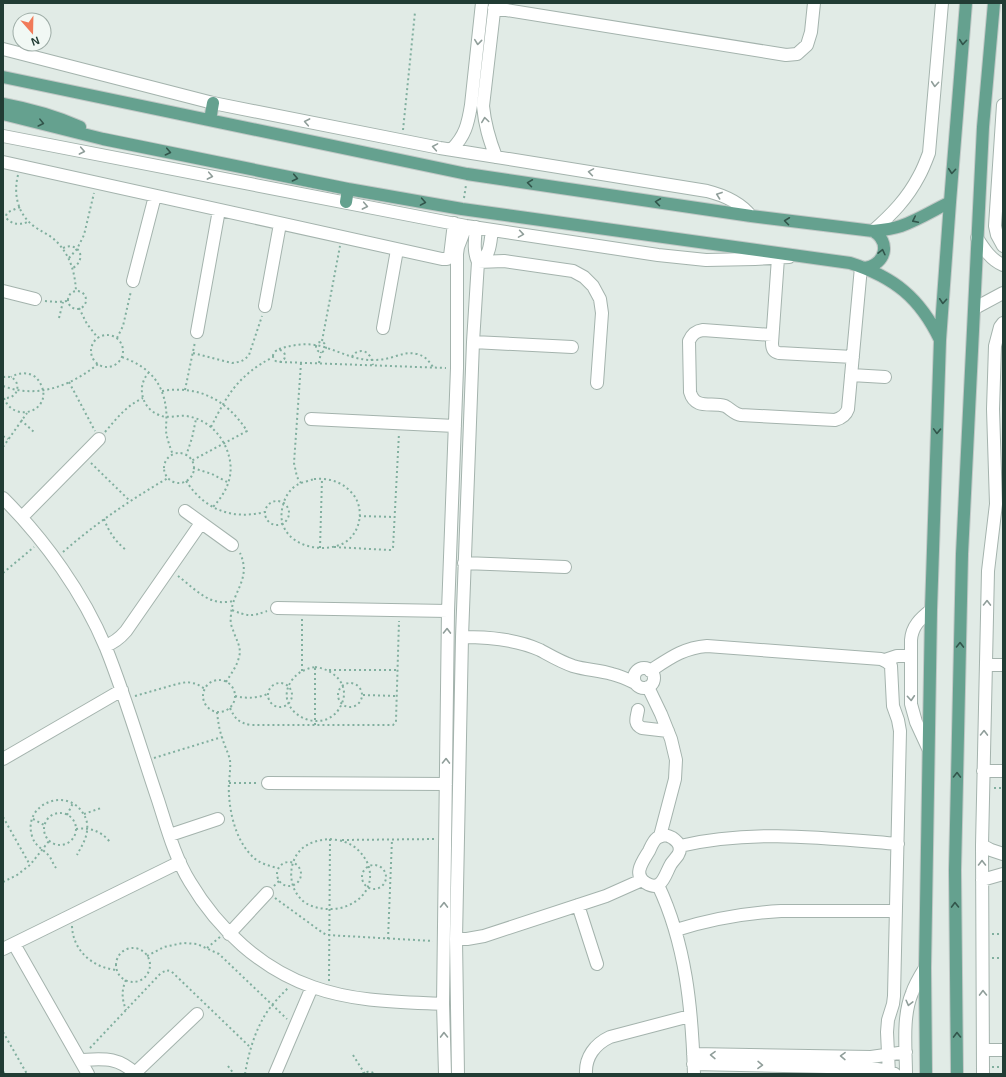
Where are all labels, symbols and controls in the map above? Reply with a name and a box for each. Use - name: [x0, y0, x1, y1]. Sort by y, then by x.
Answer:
- north arrow: [12, 12, 52, 52]
- text: N: [30, 34, 41, 48]
- one-way arrow: [474, 39, 483, 45]
- one-way arrow: [959, 39, 968, 45]
- one-way arrow: [930, 81, 939, 87]
- one-way arrow: [481, 117, 490, 123]
- one-way arrow: [304, 118, 311, 127]
- one-way arrow: [38, 119, 44, 127]
- one-way arrow: [432, 143, 438, 152]
- one-way arrow: [79, 147, 86, 155]
- one-way arrow: [165, 147, 171, 155]
- one-way arrow: [948, 168, 957, 174]
- one-way arrow: [588, 169, 594, 177]
- one-way arrow: [207, 171, 213, 180]
- one-way arrow: [292, 173, 298, 181]
- one-way arrow: [527, 179, 533, 188]
- one-way arrow: [715, 191, 722, 200]
- one-way arrow: [420, 197, 426, 206]
- one-way arrow: [655, 199, 662, 207]
- one-way arrow: [362, 202, 368, 210]
- one-way arrow: [911, 215, 919, 223]
- one-way arrow: [784, 217, 790, 226]
- one-way arrow: [518, 229, 524, 238]
- one-way arrow: [878, 249, 886, 255]
- one-way arrow: [938, 298, 947, 304]
- one-way arrow: [933, 428, 941, 434]
- one-way arrow: [983, 600, 991, 606]
- one-way arrow: [443, 628, 451, 634]
- one-way arrow: [956, 642, 964, 648]
- one-way arrow: [906, 695, 915, 701]
- one-way arrow: [980, 730, 988, 736]
- one-way arrow: [442, 758, 450, 764]
- one-way arrow: [953, 772, 961, 778]
- one-way arrow: [978, 860, 986, 866]
- one-way arrow: [440, 902, 448, 908]
- one-way arrow: [951, 902, 959, 908]
- one-way arrow: [979, 990, 987, 996]
- one-way arrow: [905, 1000, 913, 1006]
- one-way arrow: [440, 1032, 448, 1038]
- one-way arrow: [953, 1032, 961, 1038]
- one-way arrow: [710, 1050, 716, 1059]
- one-way arrow: [840, 1052, 846, 1061]
- one-way arrow: [757, 1061, 763, 1070]

